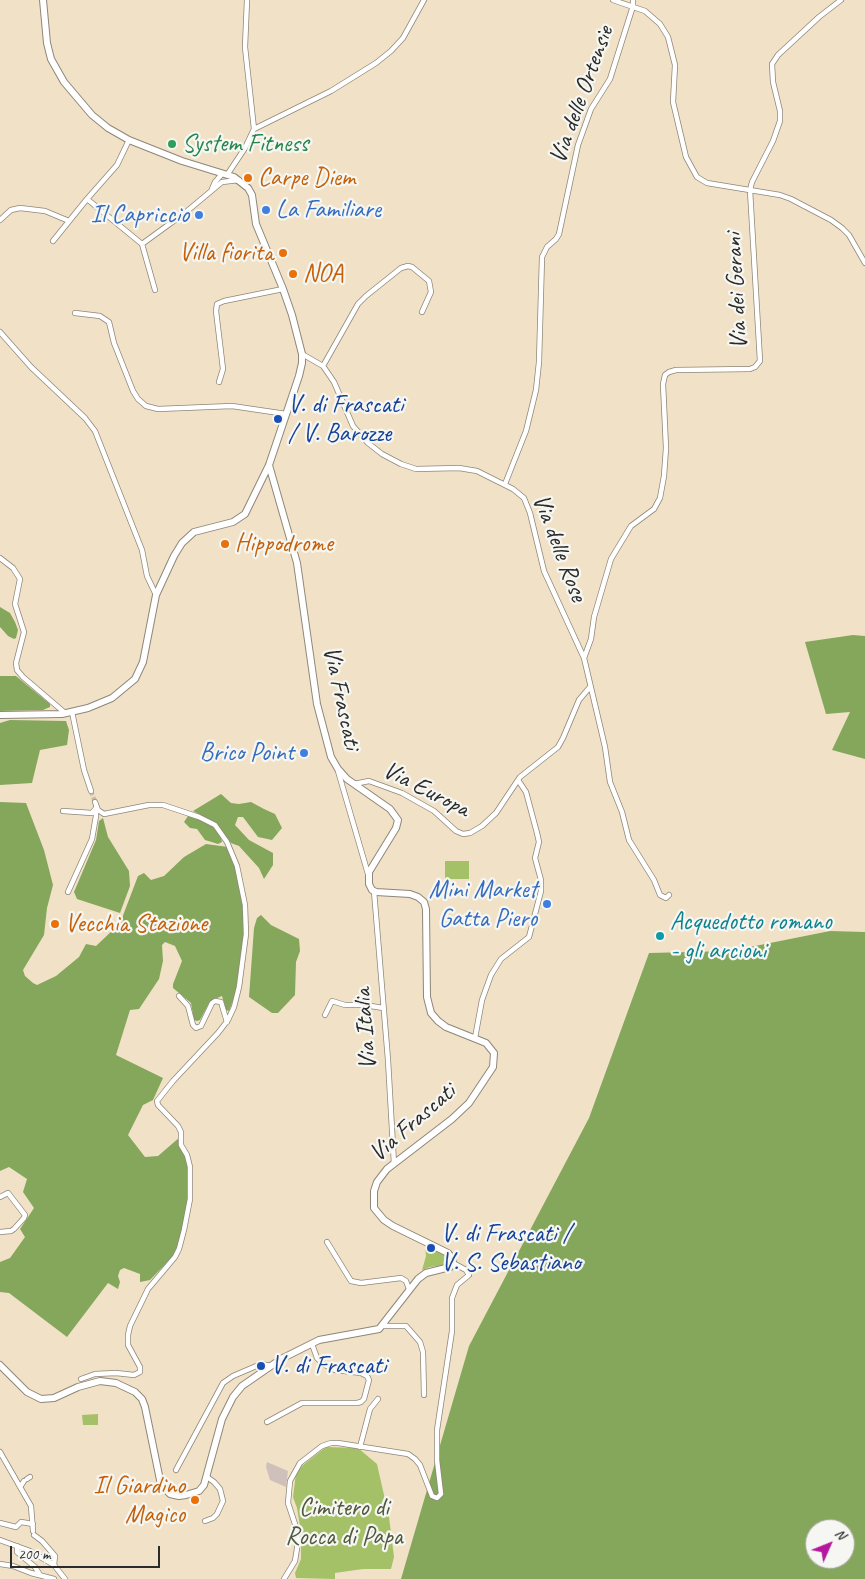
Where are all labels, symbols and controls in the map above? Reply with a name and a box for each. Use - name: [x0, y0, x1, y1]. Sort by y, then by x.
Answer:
- street label: Via delle Ortensie: [543, 22, 621, 168]
- place label: System Fitness: [182, 129, 308, 159]
- marker: System Fitness: [166, 138, 178, 150]
- place label: Carpe Diem: [258, 163, 355, 193]
- marker: Carpe Diem: [242, 172, 254, 184]
- place label: La Familiare: [276, 195, 381, 225]
- place label: Il Capriccio: [91, 200, 189, 230]
- marker: La Familiare: [260, 204, 272, 216]
- marker: Il Capriccio: [193, 209, 205, 221]
- street label: Via dei Gerani: [719, 232, 755, 350]
- place label: Villa fiorita: [179, 238, 273, 268]
- marker: Villa fiorita: [277, 247, 289, 259]
- place label: NOA: [303, 259, 343, 289]
- marker: NOA: [287, 268, 299, 280]
- place label: V. di Frascati / V. Barozze: [288, 390, 404, 449]
- marker: V. di Frascati / V. Barozze: [272, 413, 284, 425]
- street label: Via delle Rose: [525, 490, 593, 606]
- place label: Hippodrome: [235, 529, 333, 559]
- marker: Hippodrome: [219, 538, 231, 550]
- street label: Via Frascati: [315, 644, 367, 752]
- place label: Brico Point: [200, 738, 294, 768]
- marker: Brico Point: [298, 747, 310, 759]
- street label: Via Europa: [378, 756, 474, 824]
- place label: Mini Market Gatta Piero: [429, 875, 537, 934]
- marker: Mini Market Gatta Piero: [541, 898, 553, 910]
- place label: Acquedotto romano - gli arcioni: [670, 907, 832, 966]
- place label: Vecchia Stazione: [65, 909, 207, 939]
- marker: Vecchia Stazione: [49, 918, 61, 930]
- marker: Acquedotto romano - gli arcioni: [654, 930, 666, 942]
- street label: Via Italia: [348, 987, 384, 1071]
- street label: Via Frascati: [364, 1077, 462, 1169]
- place label: V. di Frascati / V. S. Sebastiano: [441, 1219, 581, 1278]
- marker: V. di Frascati / V. S. Sebastiano: [425, 1242, 437, 1254]
- place label: V. di Frascati: [271, 1351, 387, 1381]
- marker: V. di Frascati: [255, 1360, 267, 1372]
- place label: Il Giardino Magico: [94, 1471, 185, 1530]
- park label: Cimitero di Rocca di Papa: [285, 1493, 403, 1552]
- marker: Il Giardino Magico: [189, 1494, 201, 1506]
- north arrow: [805, 1519, 855, 1569]
- text: N: [831, 1525, 850, 1543]
- scale bar: [12, 1536, 162, 1568]
- text: 200 m: [18, 1545, 50, 1564]

